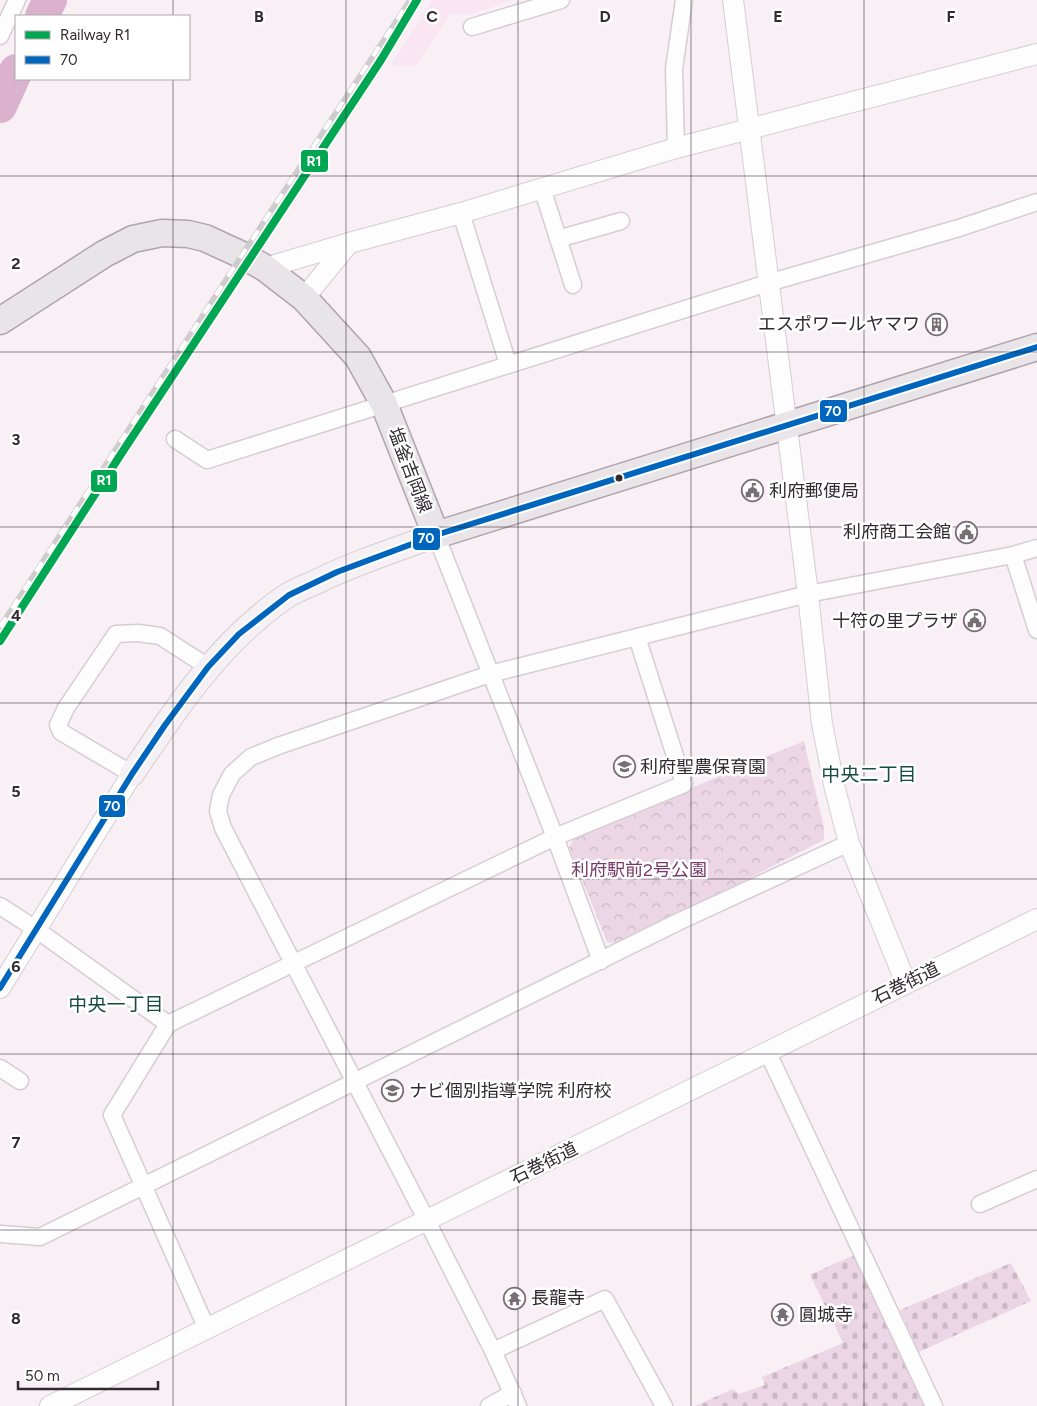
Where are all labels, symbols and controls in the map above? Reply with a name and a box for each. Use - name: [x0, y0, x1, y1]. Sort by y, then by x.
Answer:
- text: B: [254, 7, 264, 26]
- text: C: [426, 7, 438, 26]
- text: D: [599, 7, 611, 26]
- text: E: [773, 7, 783, 26]
- text: F: [947, 7, 956, 26]
- legend: [15, 15, 190, 80]
- text: Railway R1: [60, 26, 130, 44]
- text: 70: [60, 51, 78, 69]
- line badge: R1: [300, 149, 329, 173]
- text: R1: [307, 153, 321, 170]
- text: 2: [11, 254, 21, 273]
- building icon: エスポワールヤマワ: [924, 312, 948, 336]
- place label: エスポワールヤマワ: [758, 313, 920, 335]
- line badge: 70: [819, 399, 848, 423]
- text: 70: [825, 403, 841, 420]
- street label: 塩釜吉岡線: [384, 424, 436, 516]
- text: 3: [12, 430, 21, 449]
- line badge: R1: [90, 469, 118, 493]
- text: R1: [97, 472, 111, 489]
- unlabelled marker: [614, 473, 624, 483]
- public building icon: 利府郵便局: [741, 479, 765, 503]
- place label: 利府郵便局: [769, 480, 859, 502]
- public building icon: 利府商工会館: [955, 520, 979, 544]
- place label: 利府商工会館: [843, 521, 951, 543]
- line badge: 70: [412, 527, 441, 551]
- text: 70: [418, 530, 434, 547]
- text: 4: [11, 606, 21, 625]
- public building icon: 十符の里プラザ: [962, 609, 986, 633]
- place label: 十符の里プラザ: [832, 610, 958, 632]
- school or university icon: 利府聖農保育園: [612, 755, 636, 779]
- place label: 利府聖農保育園: [640, 756, 766, 778]
- district label: 中央二丁目: [821, 763, 917, 786]
- text: 5: [11, 782, 21, 801]
- line badge: 70: [98, 794, 126, 818]
- text: 70: [104, 798, 120, 815]
- park label: 利府駅前2号公園: [571, 859, 707, 881]
- text: 6: [11, 957, 21, 976]
- street label: 石巻街道: [869, 957, 943, 1009]
- district label: 中央一丁目: [68, 993, 164, 1016]
- school or university icon: ナビ個別指導学院 利府校: [381, 1079, 405, 1103]
- place label: ナビ個別指導学院 利府校: [409, 1080, 611, 1102]
- text: 7: [12, 1133, 21, 1152]
- street label: 石巻街道: [507, 1137, 581, 1189]
- temple icon: 長龍寺: [503, 1286, 527, 1310]
- place label: 長龍寺: [531, 1287, 585, 1309]
- temple icon: 圓城寺: [771, 1303, 795, 1327]
- place label: 圓城寺: [799, 1304, 853, 1326]
- text: 8: [11, 1309, 21, 1328]
- scale bar: [18, 1358, 158, 1390]
- text: 50 m: [25, 1367, 60, 1385]

